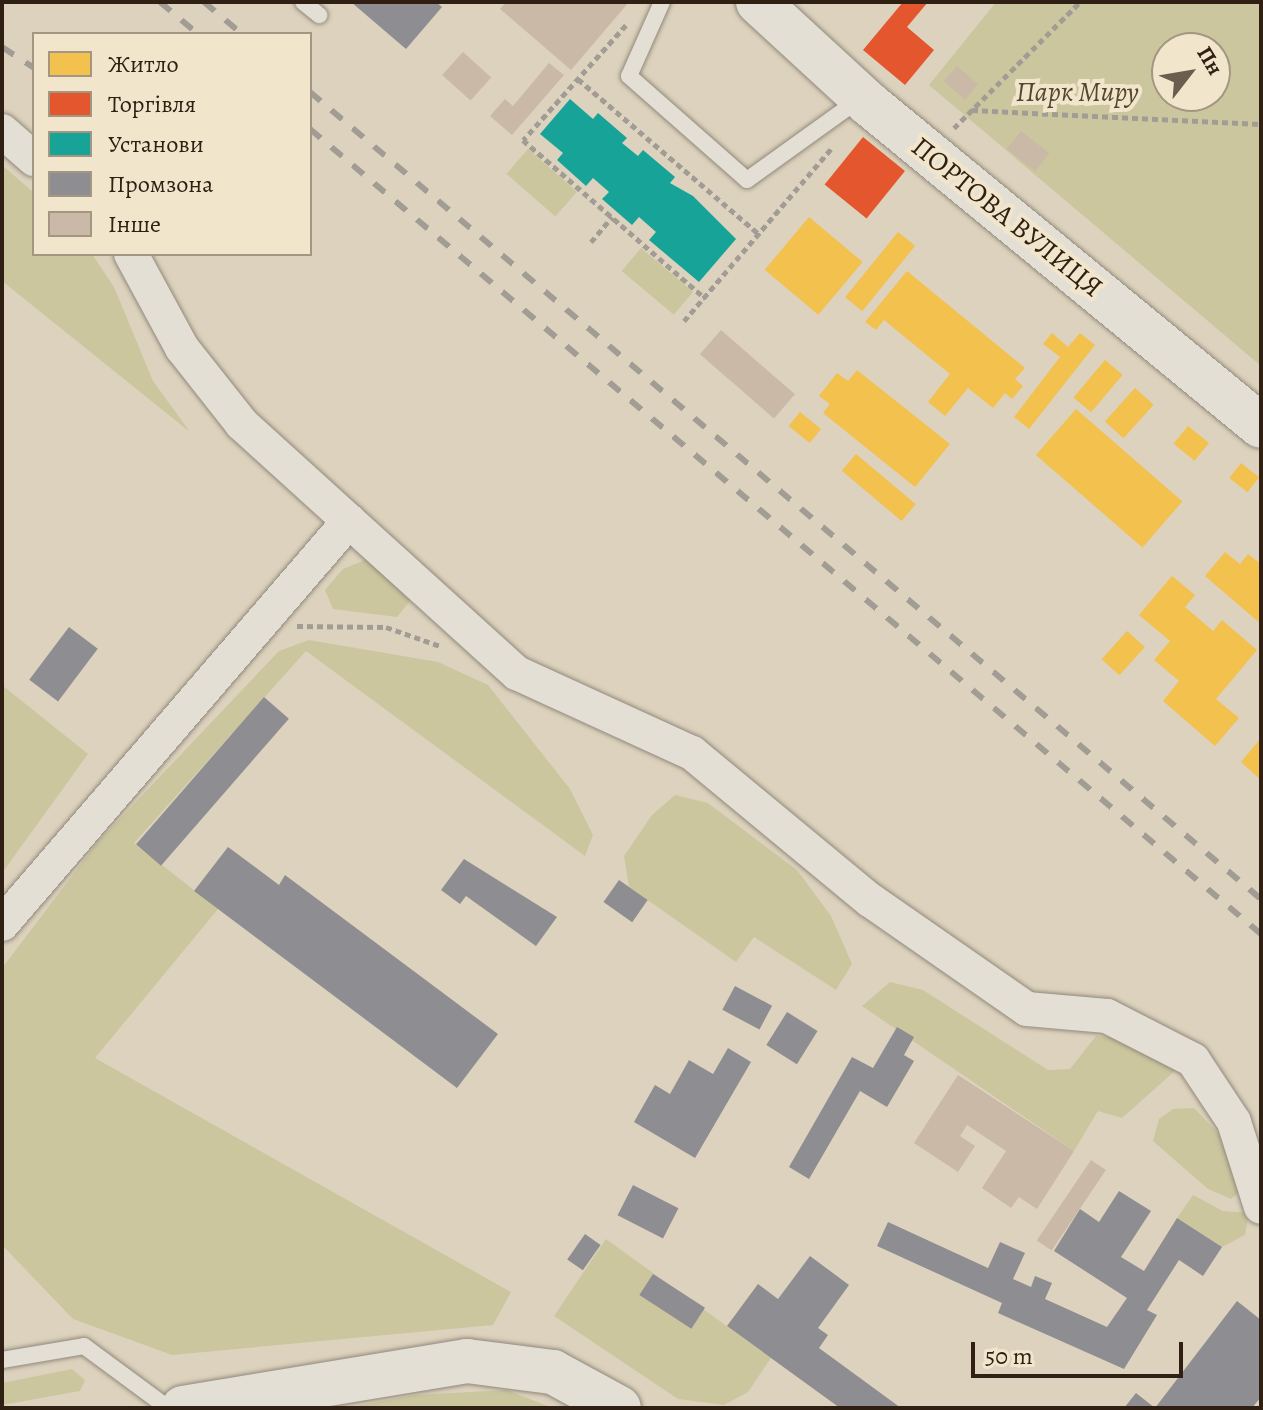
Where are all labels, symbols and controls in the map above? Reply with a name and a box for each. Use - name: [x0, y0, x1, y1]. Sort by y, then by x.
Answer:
- legend: [32, 32, 312, 256]
- north arrow: [1151, 32, 1231, 112]
- text: Пн: [1190, 41, 1230, 81]
- text: Житло: [108, 48, 179, 80]
- park label: Парк Миру: [1016, 75, 1138, 109]
- text: Торгівля: [108, 88, 196, 120]
- text: Установи: [108, 128, 204, 160]
- street label: ПОРТОВА ВУЛИЦЯ: [905, 130, 1109, 304]
- text: Промзона: [108, 168, 213, 200]
- text: Інше: [108, 208, 161, 240]
- scale bar: [975, 1326, 1187, 1376]
- text: 50 m: [985, 1340, 1033, 1372]

